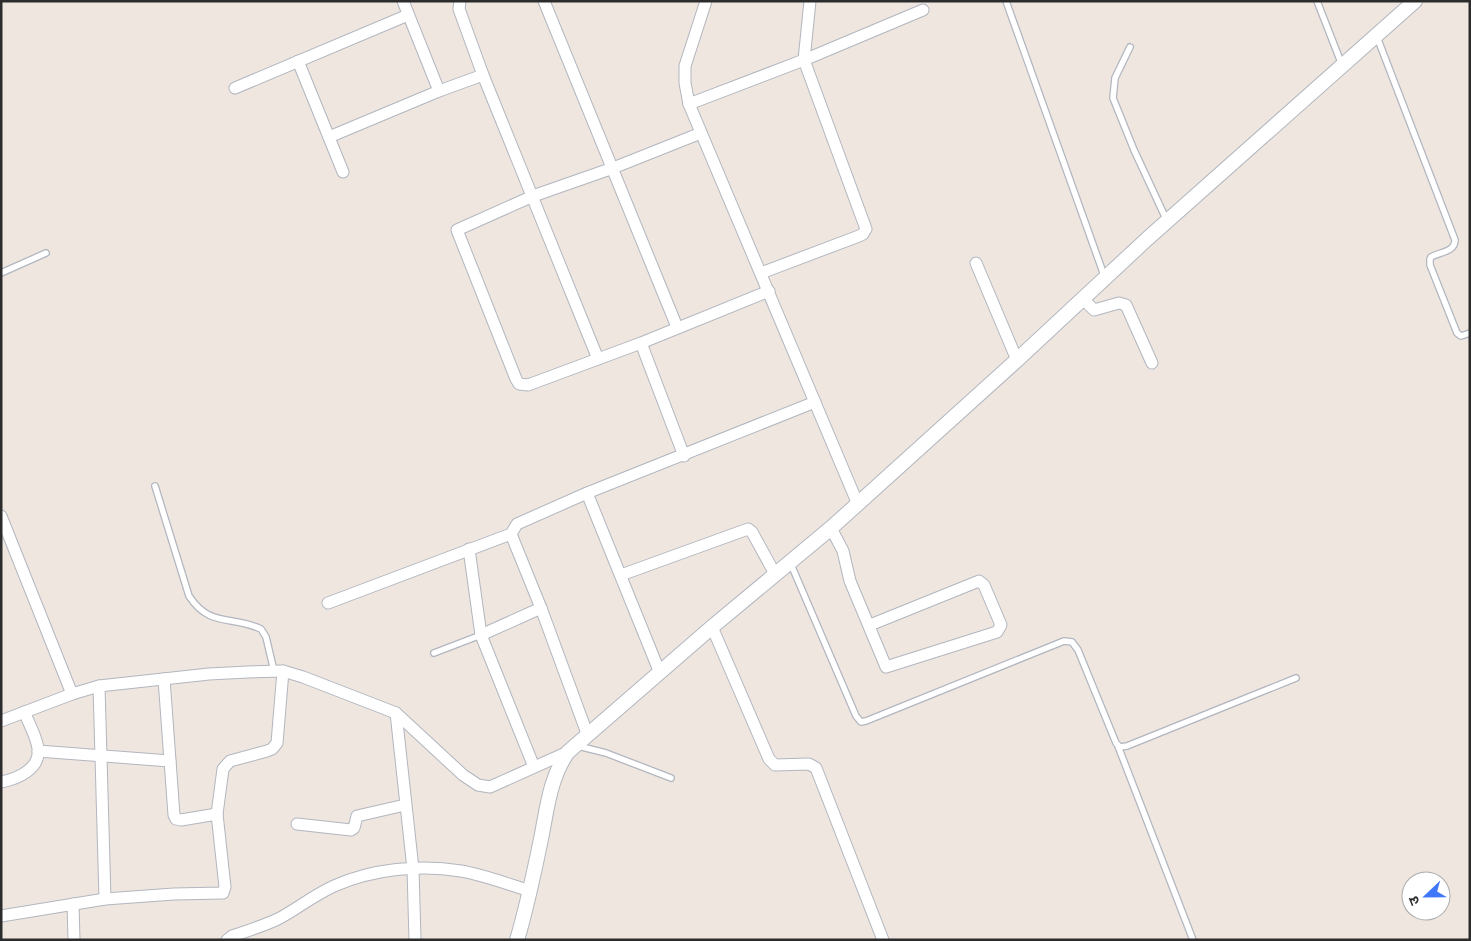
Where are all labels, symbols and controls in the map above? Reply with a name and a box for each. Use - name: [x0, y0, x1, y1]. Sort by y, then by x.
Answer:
- north arrow: [1401, 871, 1451, 921]
- text: उ: [1404, 893, 1423, 908]

